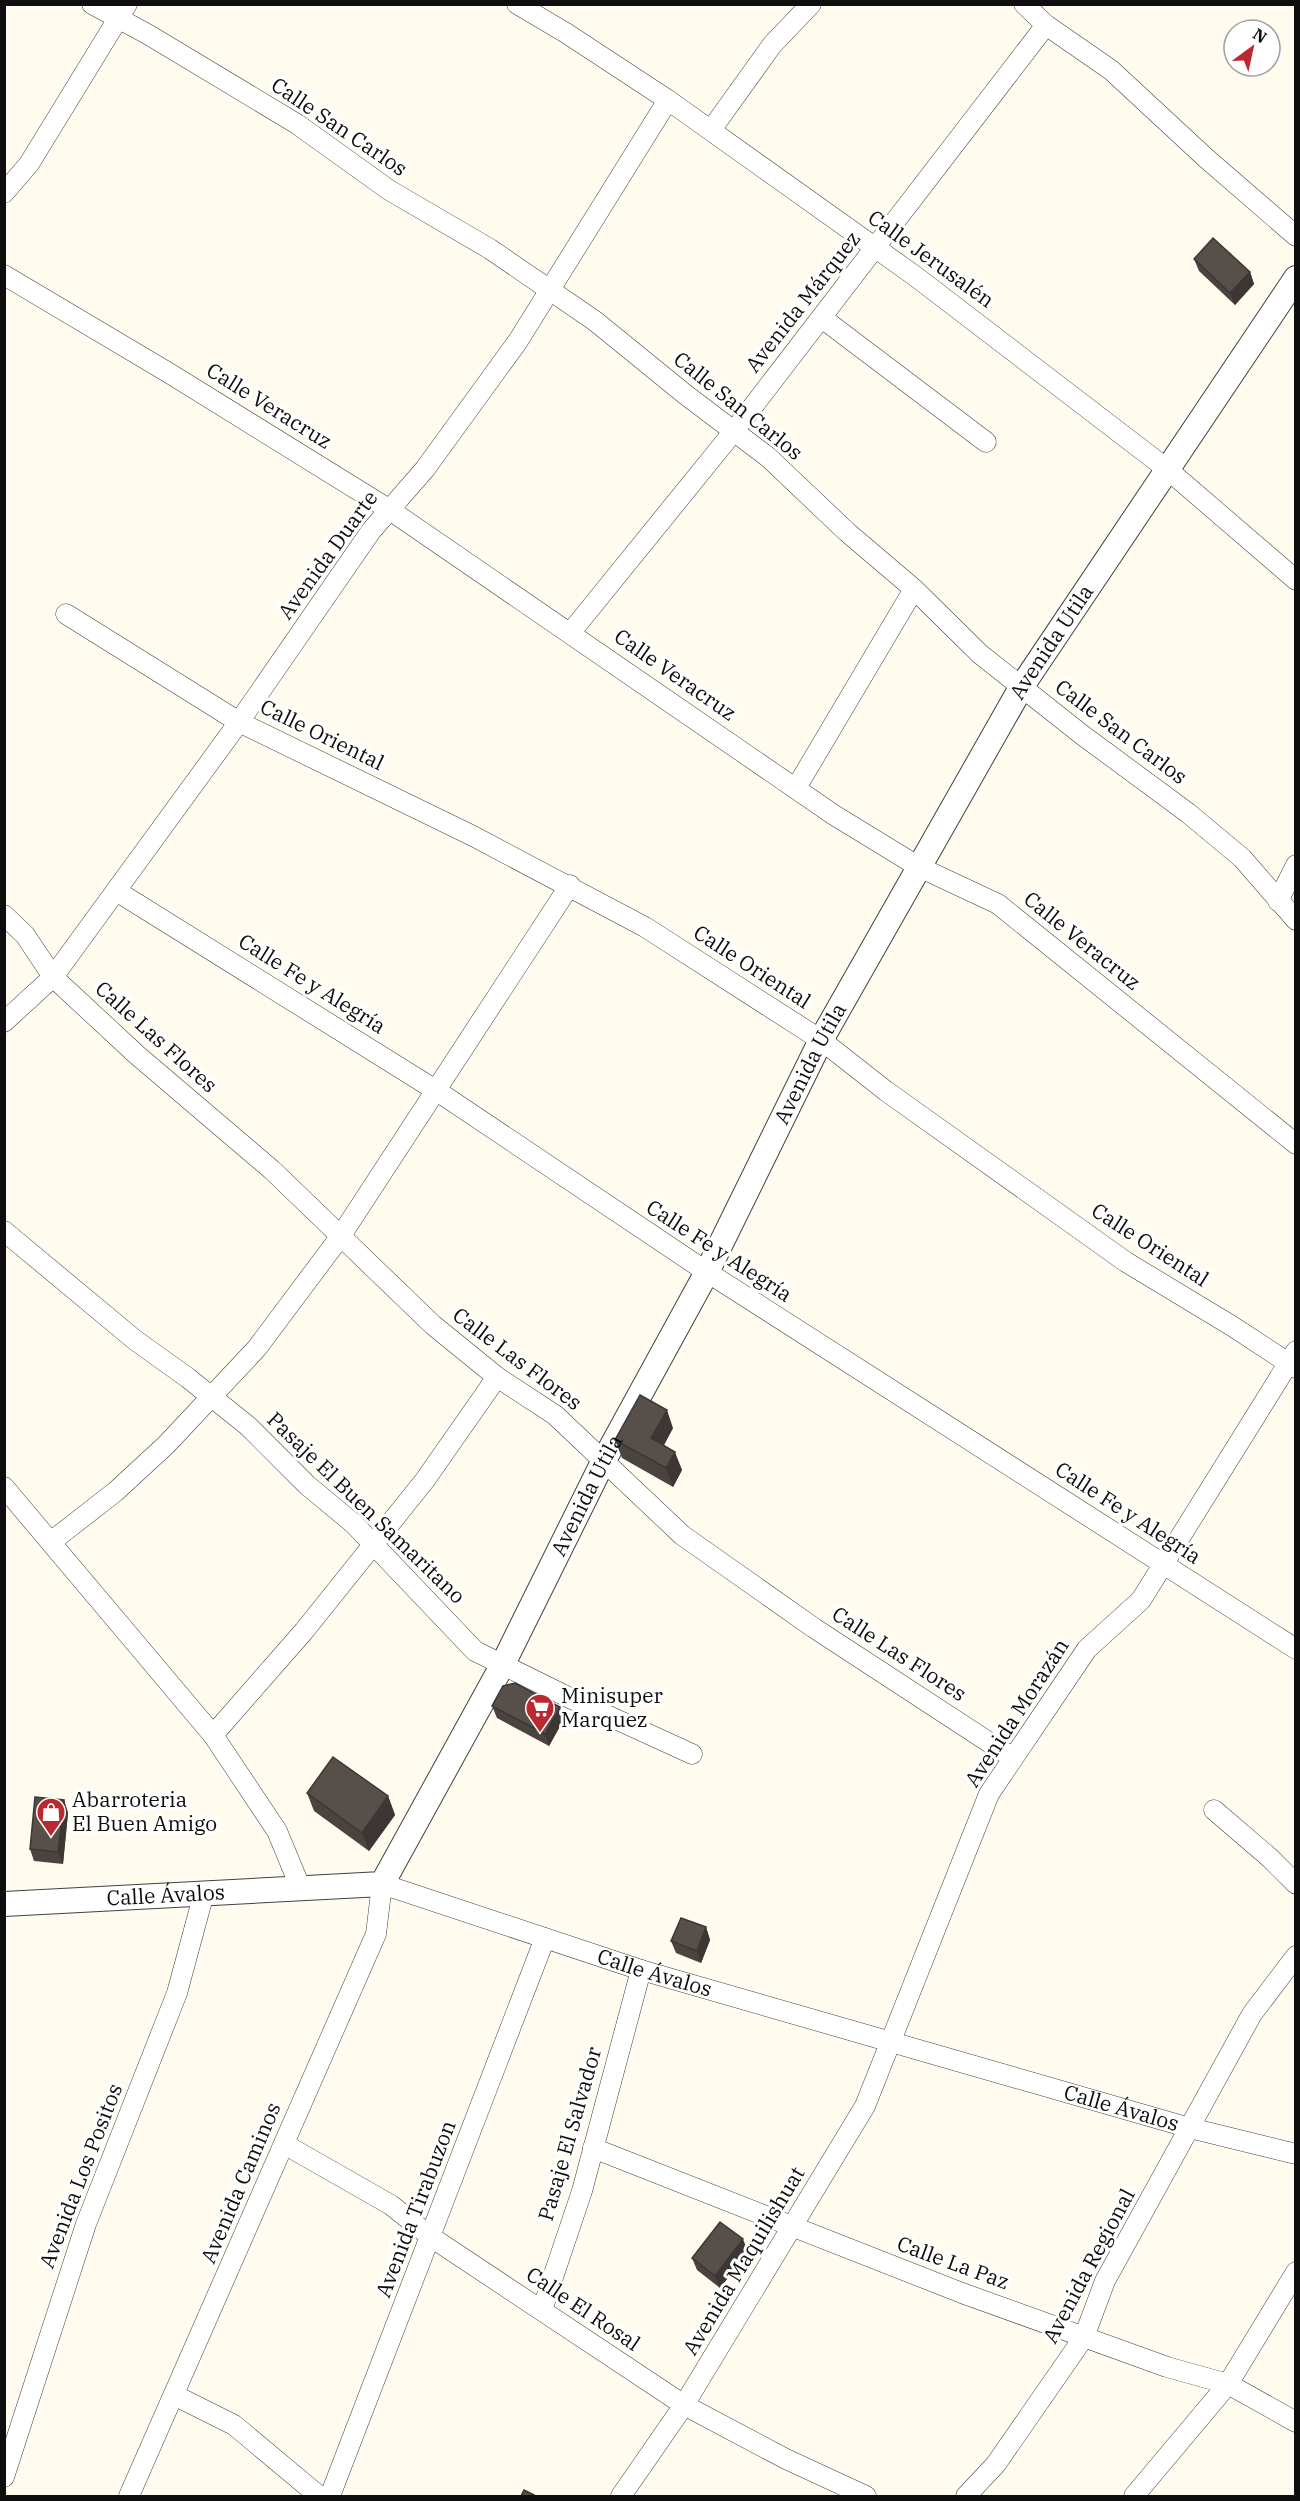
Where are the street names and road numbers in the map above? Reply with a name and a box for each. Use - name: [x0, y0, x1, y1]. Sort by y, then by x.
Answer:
- street label: Calle San Carlos: [266, 70, 413, 182]
- street label: Calle Jerusalén: [863, 203, 1000, 314]
- street label: Avenida Márquez: [738, 225, 866, 378]
- street label: Calle San Carlos: [668, 345, 809, 466]
- street label: Calle Veracruz: [202, 355, 337, 455]
- street label: Avenida Duarte: [271, 484, 383, 624]
- street label: Avenida Utila: [1002, 579, 1099, 704]
- street label: Calle Veracruz: [609, 622, 742, 727]
- street label: Calle San Carlos: [1050, 672, 1193, 790]
- street label: Calle Oriental: [256, 692, 389, 776]
- street label: Calle Veracruz: [1018, 884, 1147, 996]
- street label: Calle Oriental: [689, 918, 817, 1015]
- street label: Calle Fe y Alegría: [234, 927, 391, 1040]
- street label: Calle Las Flores: [90, 974, 224, 1098]
- street label: Avenida Utila: [767, 998, 852, 1129]
- street label: Calle Fe y Alegría: [641, 1192, 798, 1308]
- street label: Calle Oriental: [1087, 1196, 1215, 1293]
- street label: Calle Las Flores: [447, 1300, 588, 1416]
- street label: Pasaje El Buen Samaritano: [262, 1405, 472, 1609]
- street label: Avenida Utila: [544, 1429, 628, 1560]
- street label: Calle Fe y Alegría: [1050, 1454, 1207, 1570]
- street label: Calle Las Flores: [827, 1599, 972, 1707]
- street label: Avenida Morazán: [958, 1633, 1075, 1792]
- street label: Calle Ávalos: [106, 1877, 226, 1912]
- street label: Calle Ávalos: [594, 1941, 715, 2003]
- street label: Pasaje El Salvador: [531, 2043, 607, 2224]
- street label: Calle Ávalos: [1061, 2077, 1182, 2137]
- street label: Avenida Los Positos: [32, 2079, 128, 2272]
- street label: Avenida Caminos: [194, 2098, 287, 2267]
- street label: Avenida Tirabuzon: [368, 2116, 462, 2301]
- street label: Avenida Maquilishuat: [676, 2161, 811, 2360]
- street label: Avenida Regional: [1036, 2183, 1141, 2348]
- street label: Calle La Paz: [893, 2229, 1013, 2295]
- street label: Calle El Rosal: [521, 2260, 646, 2357]

